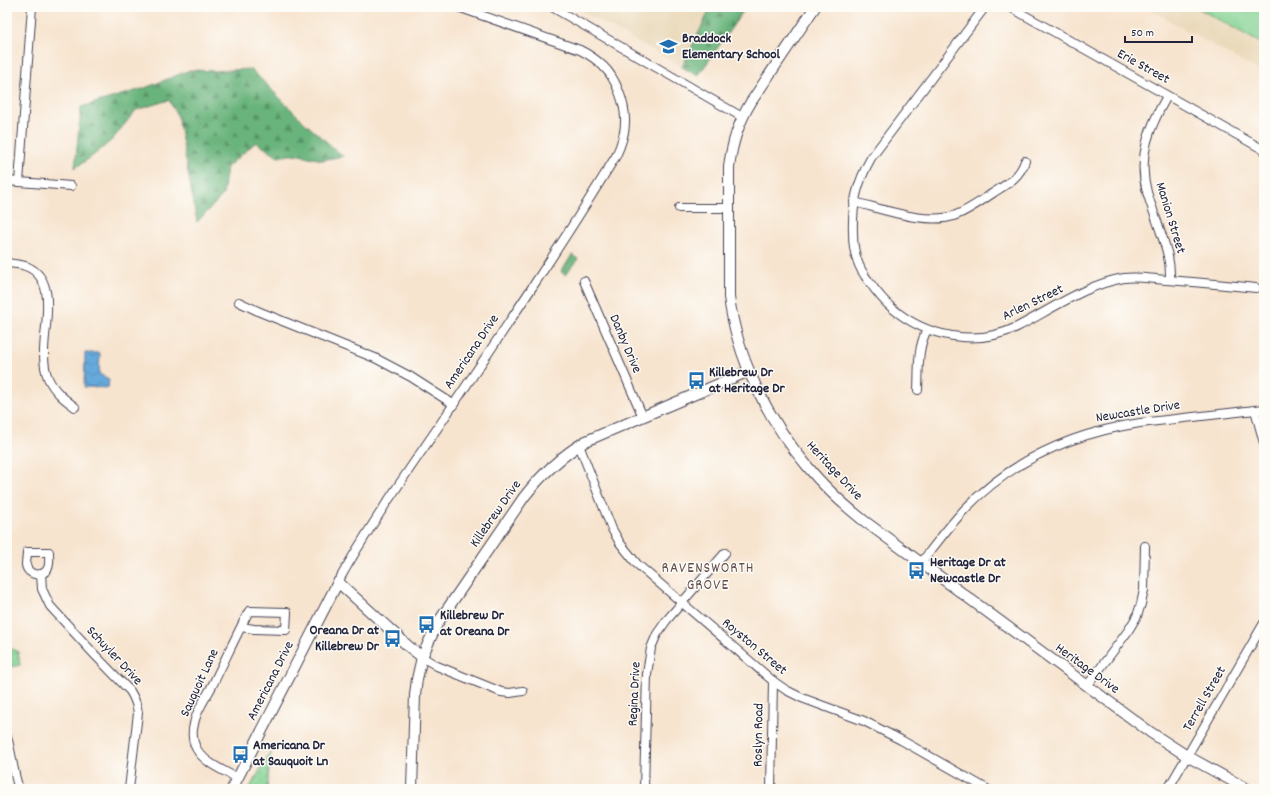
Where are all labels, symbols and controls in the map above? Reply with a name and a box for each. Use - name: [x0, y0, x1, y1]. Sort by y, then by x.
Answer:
- scale bar: [1125, 18, 1192, 44]
- text: 50 m: [1131, 25, 1154, 42]
- place label: Braddock Elementary School: [682, 29, 781, 65]
- school or university icon: Braddock Elementary School: [659, 37, 679, 57]
- street label: Erie Street: [1113, 44, 1173, 90]
- street label: Manion Street: [1150, 180, 1190, 256]
- street label: Arlen Street: [999, 280, 1067, 326]
- street label: Americana Drive: [439, 311, 505, 393]
- street label: Danby Drive: [604, 311, 646, 377]
- place label: Killebrew Dr at Heritage Dr: [709, 363, 785, 399]
- bus stop icon: Killebrew Dr at Heritage Dr: [686, 371, 706, 391]
- street label: Newcastle Drive: [1094, 395, 1182, 429]
- street label: Heritage Drive: [801, 437, 867, 505]
- street label: Killebrew Drive: [465, 476, 527, 552]
- place label: Heritage Dr at Newcastle Dr: [930, 553, 1007, 589]
- district label: RAVENSWORTH GROVE: [662, 558, 754, 597]
- bus stop icon: Heritage Dr at Newcastle Dr: [907, 561, 927, 581]
- place label: Killebrew Dr at Oreana Dr: [440, 606, 510, 642]
- bus stop icon: Killebrew Dr at Oreana Dr: [417, 614, 437, 634]
- street label: Royston Street: [717, 614, 791, 680]
- place label: Oreana Dr at Killebrew Dr: [309, 621, 380, 657]
- street label: Schuyler Drive: [81, 622, 147, 690]
- bus stop icon: Oreana Dr at Killebrew Dr: [382, 629, 402, 649]
- street label: Americana Drive: [242, 638, 300, 724]
- street label: Heritage Drive: [1051, 639, 1123, 699]
- street label: Sauquoit Lane: [175, 646, 225, 720]
- street label: Regina Drive: [623, 661, 647, 727]
- street label: Terrell Street: [1178, 663, 1232, 735]
- street label: Roslyn Road: [748, 703, 770, 767]
- place label: Americana Dr at Sauquoit Ln: [253, 736, 329, 772]
- bus stop icon: Americana Dr at Sauquoit Ln: [230, 744, 250, 764]

